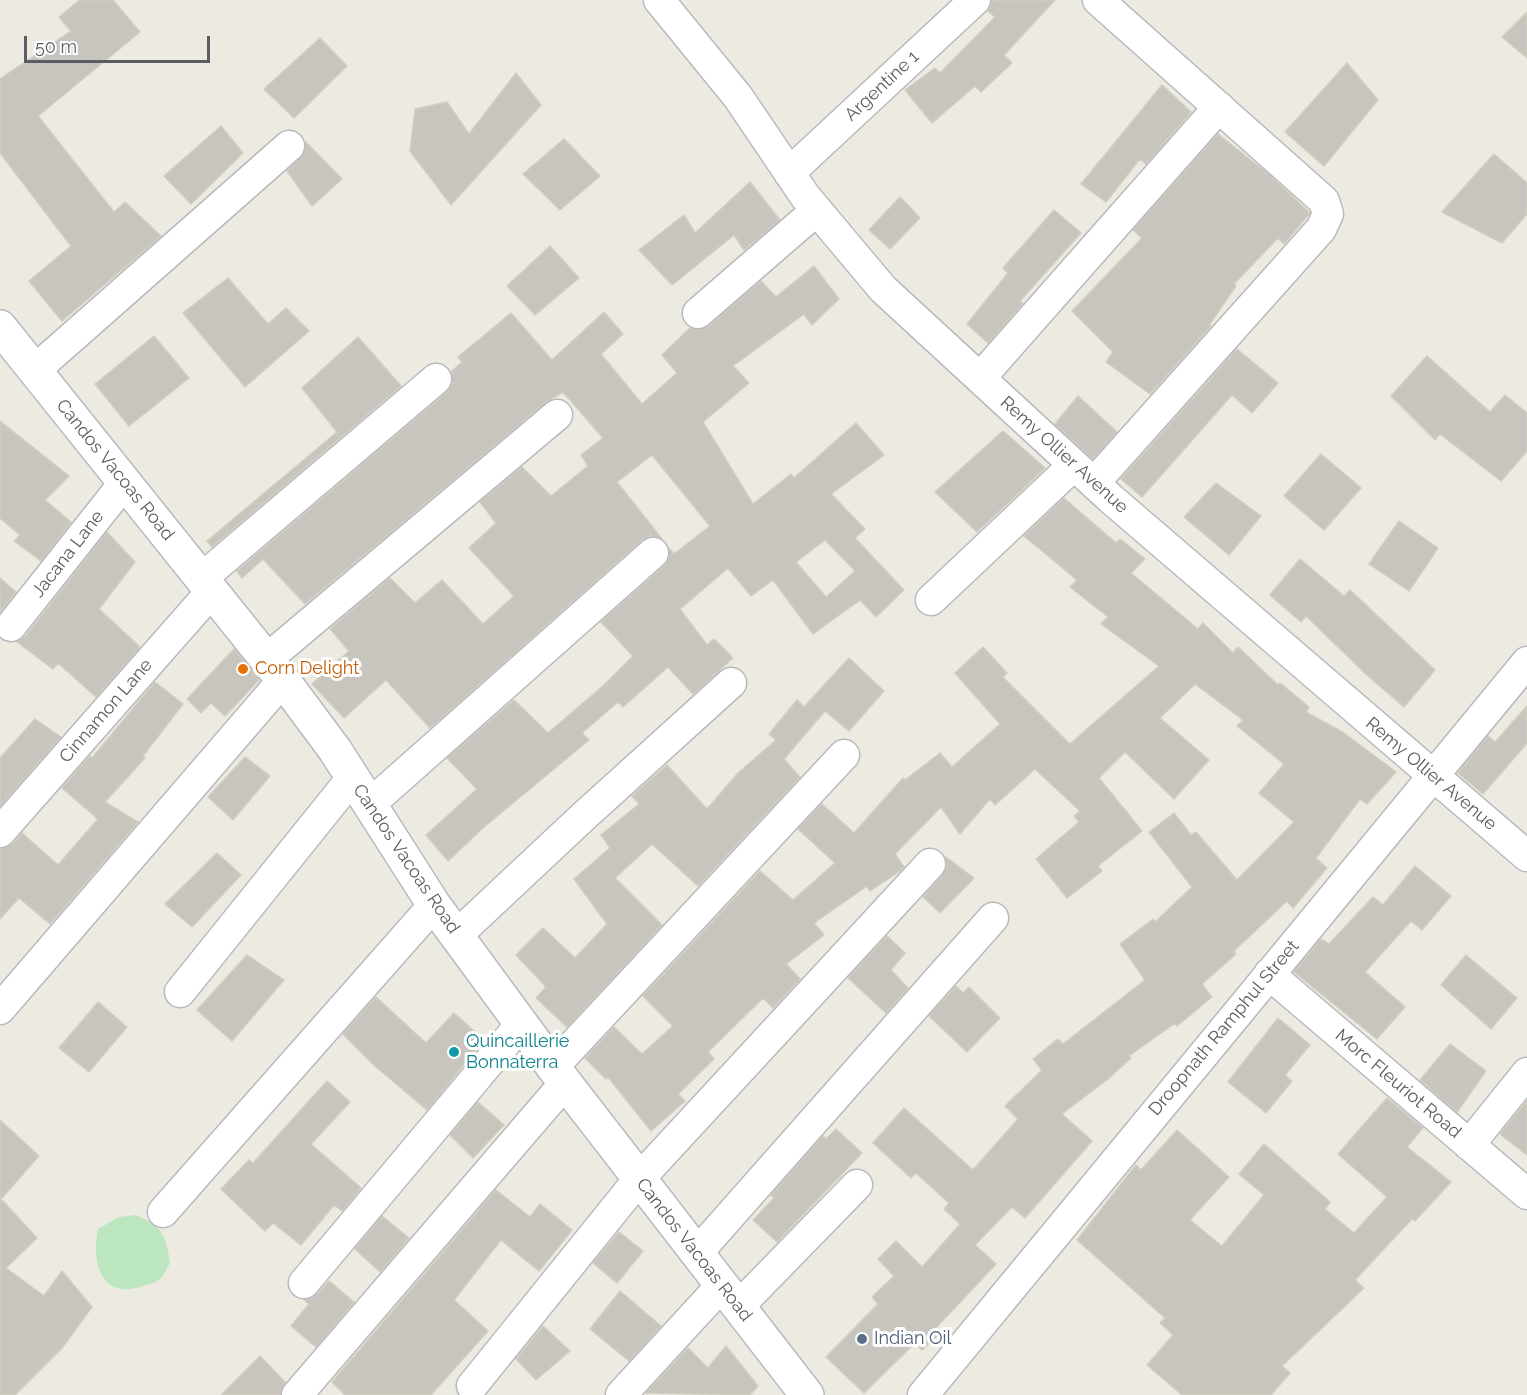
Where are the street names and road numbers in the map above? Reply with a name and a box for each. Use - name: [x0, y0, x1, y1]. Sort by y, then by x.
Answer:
- street label: Argentine 1: [840, 46, 924, 126]
- street label: Remy Ollier Avenue: [996, 392, 1132, 518]
- street label: Candos Vacoas Road: [51, 395, 179, 545]
- street label: Jacana Lane: [27, 506, 109, 602]
- street label: Cinnamon Lane: [55, 655, 157, 767]
- street label: Remy Ollier Avenue: [1361, 713, 1501, 835]
- street label: Candos Vacoas Road: [348, 780, 464, 938]
- street label: Droopnath Ramphul Street: [1144, 936, 1304, 1120]
- street label: Morc Fleuriot Road: [1330, 1025, 1466, 1143]
- street label: Candos Vacoas Road: [631, 1174, 757, 1326]

